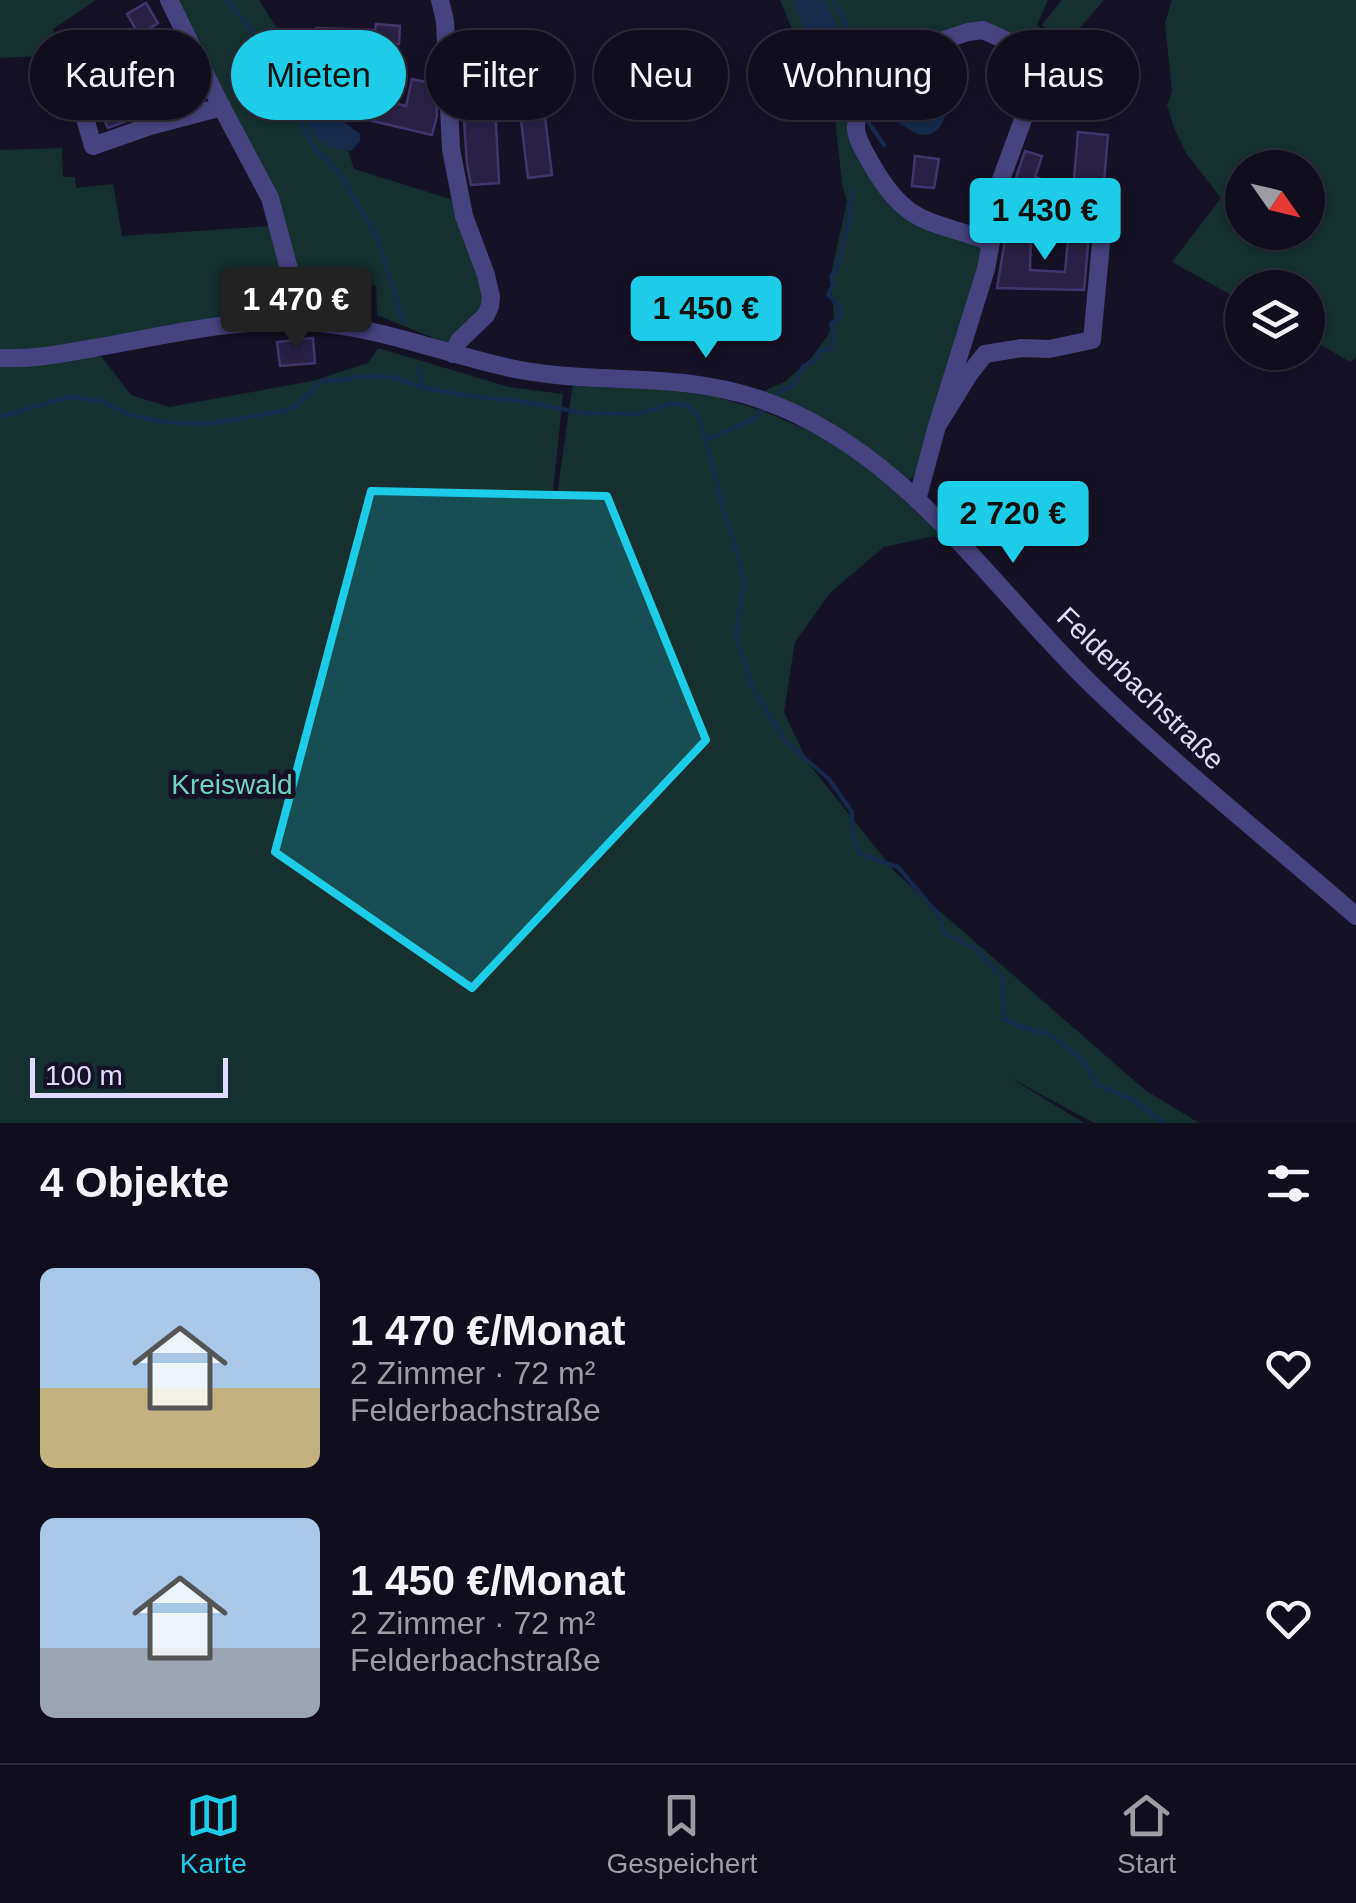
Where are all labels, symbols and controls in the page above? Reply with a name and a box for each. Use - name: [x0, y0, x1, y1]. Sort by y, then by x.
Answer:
- chip: Kaufen: [30, 30, 211, 120]
- chip: Mieten: [231, 30, 406, 120]
- chip: Filter: [426, 30, 574, 120]
- chip: Neu: [594, 30, 728, 120]
- chip: Wohnung: [748, 30, 967, 120]
- chip: Haus: [987, 30, 1139, 120]
- north arrow: [1225, 150, 1325, 250]
- map controls: [1225, 150, 1325, 370]
- pin: 1 430 €: [953, 178, 1137, 263]
- text: 1 430 €: [992, 192, 1098, 228]
- pin: 1 470 €: [204, 267, 388, 352]
- button: layers: [1225, 270, 1325, 370]
- pin: 1 450 €: [614, 276, 798, 361]
- text: 1 470 €: [243, 281, 349, 317]
- text: 1 450 €: [653, 290, 759, 326]
- pin: 2 720 €: [921, 481, 1105, 566]
- text: 2 720 €: [960, 495, 1066, 531]
- street label: Felderbachstraße: [1051, 601, 1230, 776]
- park label: Kreiswald: [171, 769, 293, 800]
- scale bar: [30, 1053, 228, 1098]
- text: 100 m: [45, 1060, 123, 1091]
- icon: filters: [1261, 1156, 1316, 1211]
- text: 4 Objekte: [40, 1159, 229, 1206]
- text: 1 470 €/Monat: [350, 1307, 625, 1354]
- icon: home: [120, 1308, 240, 1428]
- icon: heart: [1261, 1341, 1316, 1396]
- text: 2 Zimmer · 72 m²: [350, 1355, 595, 1391]
- text: Felderbachstraße: [350, 1392, 601, 1428]
- text: 1 450 €/Monat: [350, 1557, 625, 1604]
- icon: home: [120, 1558, 240, 1678]
- icon: heart: [1261, 1591, 1316, 1646]
- text: 2 Zimmer · 72 m²: [350, 1605, 595, 1641]
- text: Felderbachstraße: [350, 1642, 601, 1678]
- tab: Karte: [180, 1788, 247, 1880]
- tab: Gespeichert: [606, 1788, 757, 1880]
- tab: Start: [1117, 1788, 1176, 1880]

